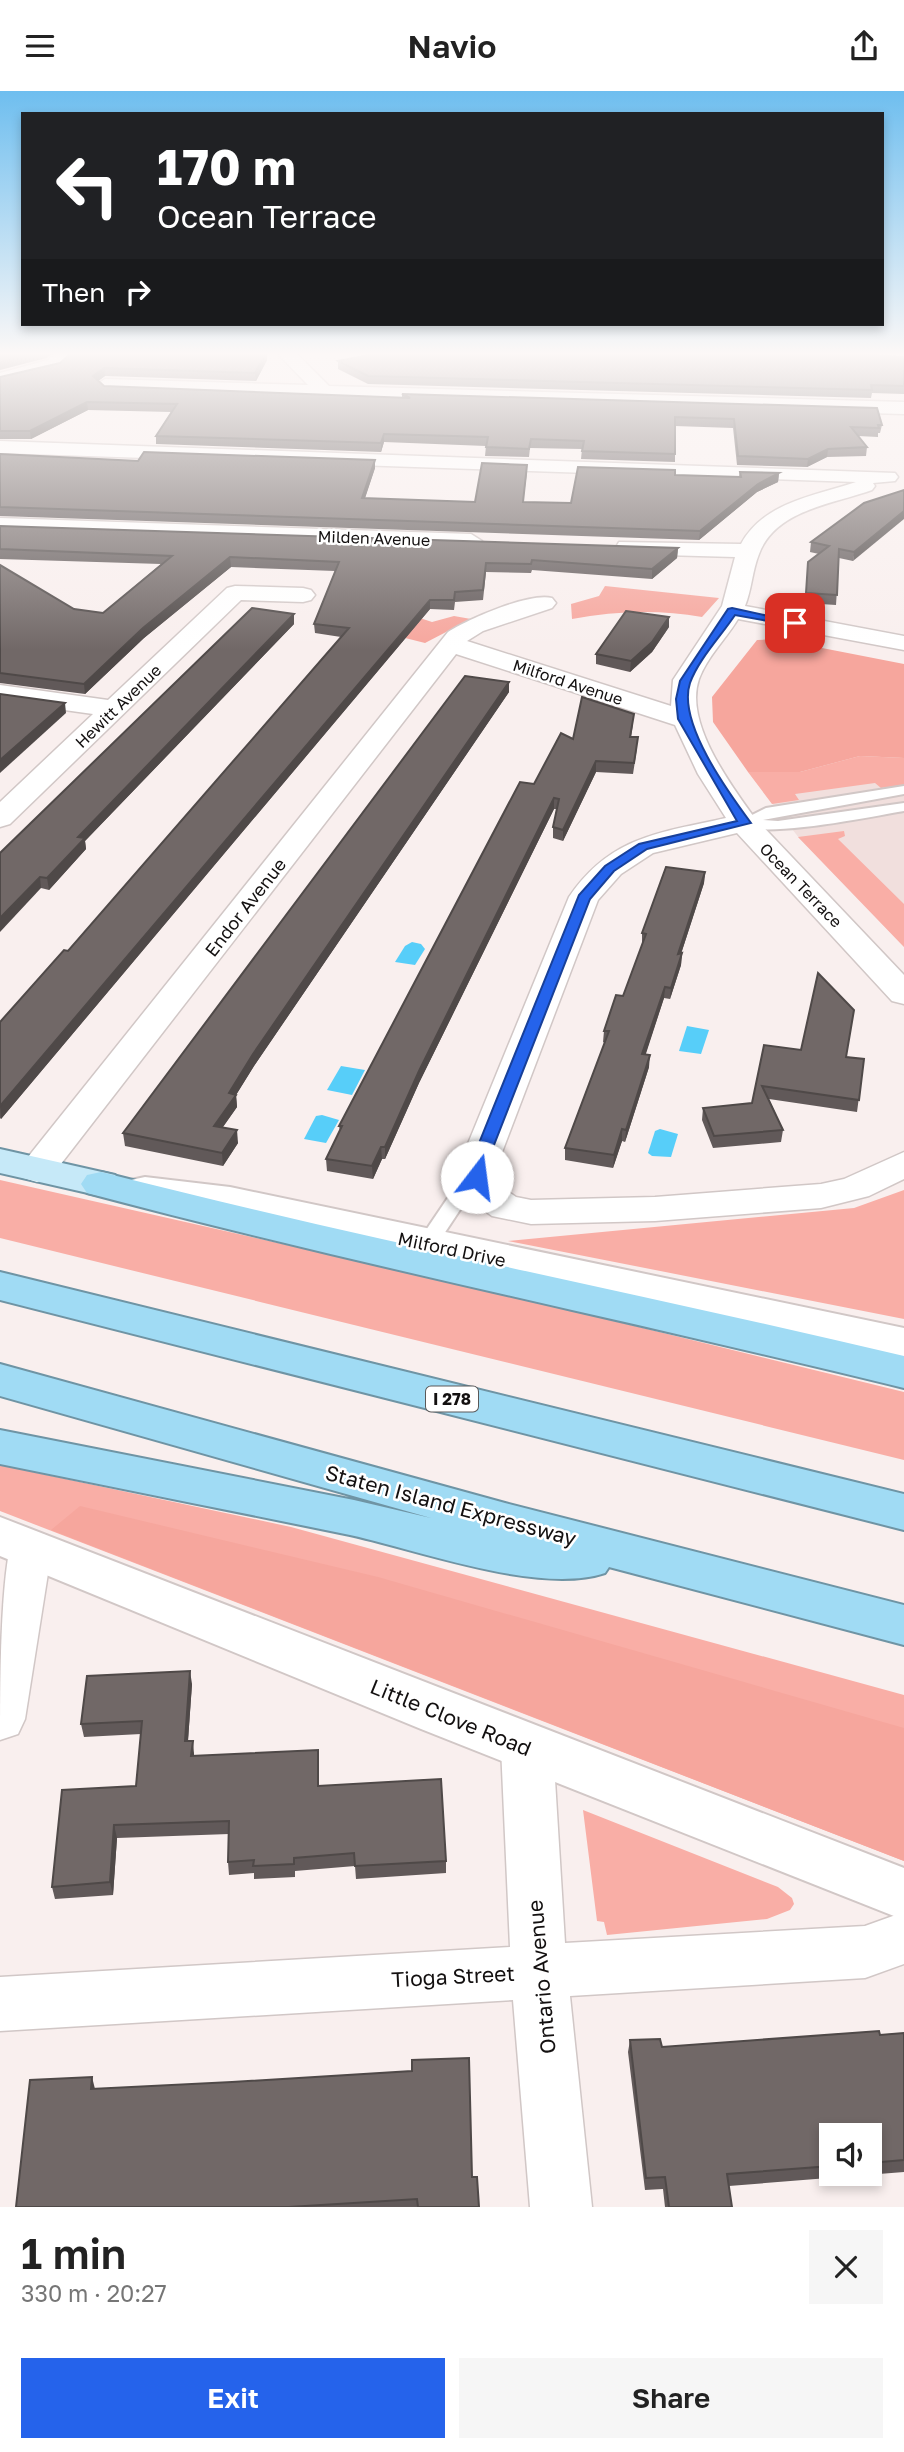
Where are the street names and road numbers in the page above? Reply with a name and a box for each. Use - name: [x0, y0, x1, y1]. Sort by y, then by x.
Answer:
- street label: Milden Avenue: [317, 526, 431, 550]
- street label: Milford Avenue: [510, 655, 626, 709]
- street label: Hewitt Avenue: [71, 660, 165, 752]
- street label: Ocean Terrace: [756, 839, 846, 931]
- street label: Endor Avenue: [200, 853, 290, 961]
- street label: Milford Drive: [396, 1227, 508, 1271]
- road number: I 278: [426, 1387, 478, 1411]
- street label: Staten Island Expressway: [323, 1459, 580, 1551]
- street label: Little Clove Road: [367, 1673, 535, 1761]
- street label: Ontario Avenue: [521, 1899, 561, 2055]
- street label: Tioga Street: [391, 1960, 515, 1992]

